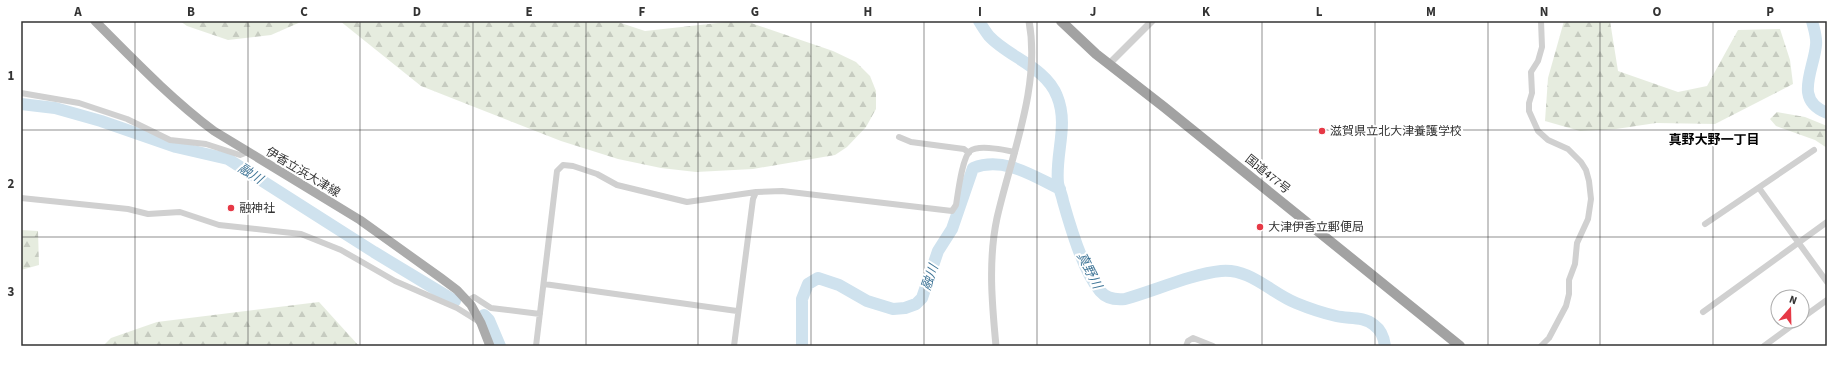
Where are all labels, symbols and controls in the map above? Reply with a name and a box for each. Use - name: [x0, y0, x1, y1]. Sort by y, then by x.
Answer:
- text: A: [73, 3, 82, 21]
- text: B: [187, 3, 195, 21]
- text: C: [300, 3, 308, 21]
- text: D: [413, 3, 421, 21]
- text: E: [525, 3, 533, 21]
- text: F: [639, 3, 646, 21]
- text: G: [751, 3, 759, 21]
- text: H: [864, 3, 872, 21]
- text: I: [978, 3, 982, 21]
- text: J: [1090, 3, 1096, 21]
- text: K: [1202, 3, 1211, 21]
- text: L: [1316, 3, 1323, 21]
- text: M: [1426, 3, 1436, 21]
- text: N: [1540, 3, 1548, 21]
- text: O: [1653, 3, 1662, 21]
- text: P: [1766, 3, 1774, 21]
- text: 1: [8, 67, 15, 85]
- place label: 滋賀県立北大津養護学校: [1330, 123, 1462, 140]
- marker: 滋賀県立北大津養護学校: [1317, 126, 1327, 136]
- district label: 真野大野一丁目: [1668, 131, 1760, 149]
- street label: 伊香立浜大津線: [262, 144, 343, 201]
- street label: 国道477号: [1241, 151, 1294, 198]
- water label: 融川: [235, 159, 268, 189]
- text: 2: [8, 175, 15, 193]
- place label: 融神社: [239, 200, 275, 217]
- marker: 融神社: [226, 203, 236, 213]
- place label: 大津伊香立郵便局: [1268, 219, 1364, 236]
- marker: 大津伊香立郵便局: [1255, 222, 1265, 232]
- water label: 真野川: [1072, 249, 1107, 294]
- water label: 融川: [917, 260, 943, 293]
- text: 3: [8, 283, 15, 301]
- north arrow: [1770, 289, 1810, 329]
- text: N: [1787, 292, 1799, 308]

